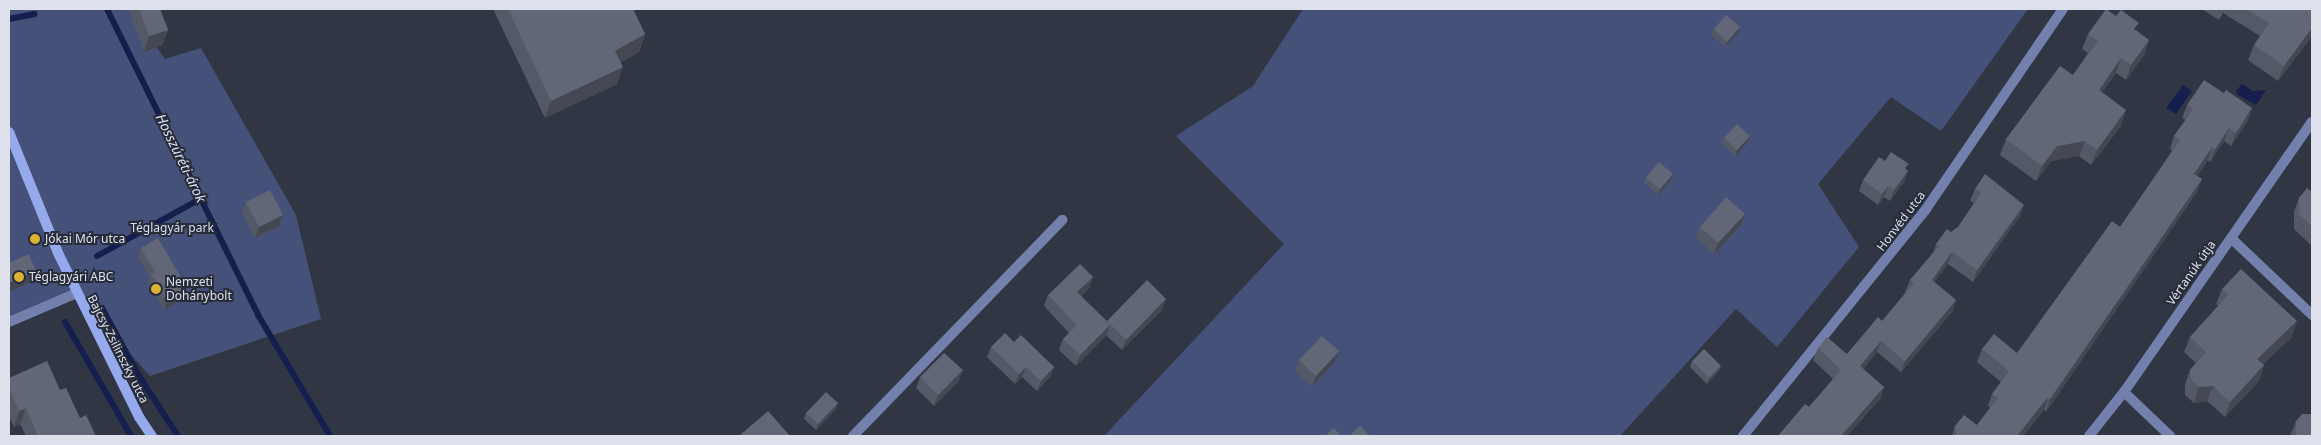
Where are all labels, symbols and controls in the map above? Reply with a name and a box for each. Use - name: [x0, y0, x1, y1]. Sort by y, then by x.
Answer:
- water label: Hosszúréti-árok: [152, 111, 210, 205]
- street label: Honvéd utca: [1874, 188, 1928, 254]
- park label: Téglagyár park: [130, 221, 214, 235]
- place label: Jókai Mór utca: [45, 232, 125, 246]
- marker: Jókai Mór utca: [29, 233, 41, 245]
- street label: Vértanúk útja: [2163, 238, 2219, 308]
- place label: Téglagyári ABC: [29, 270, 113, 284]
- marker: Téglagyári ABC: [13, 271, 25, 283]
- place label: Nemzeti Dohánybolt: [166, 275, 232, 303]
- marker: Nemzeti Dohánybolt: [150, 283, 162, 295]
- street label: Bajcsy-Zsilinszky utca: [84, 292, 152, 406]

